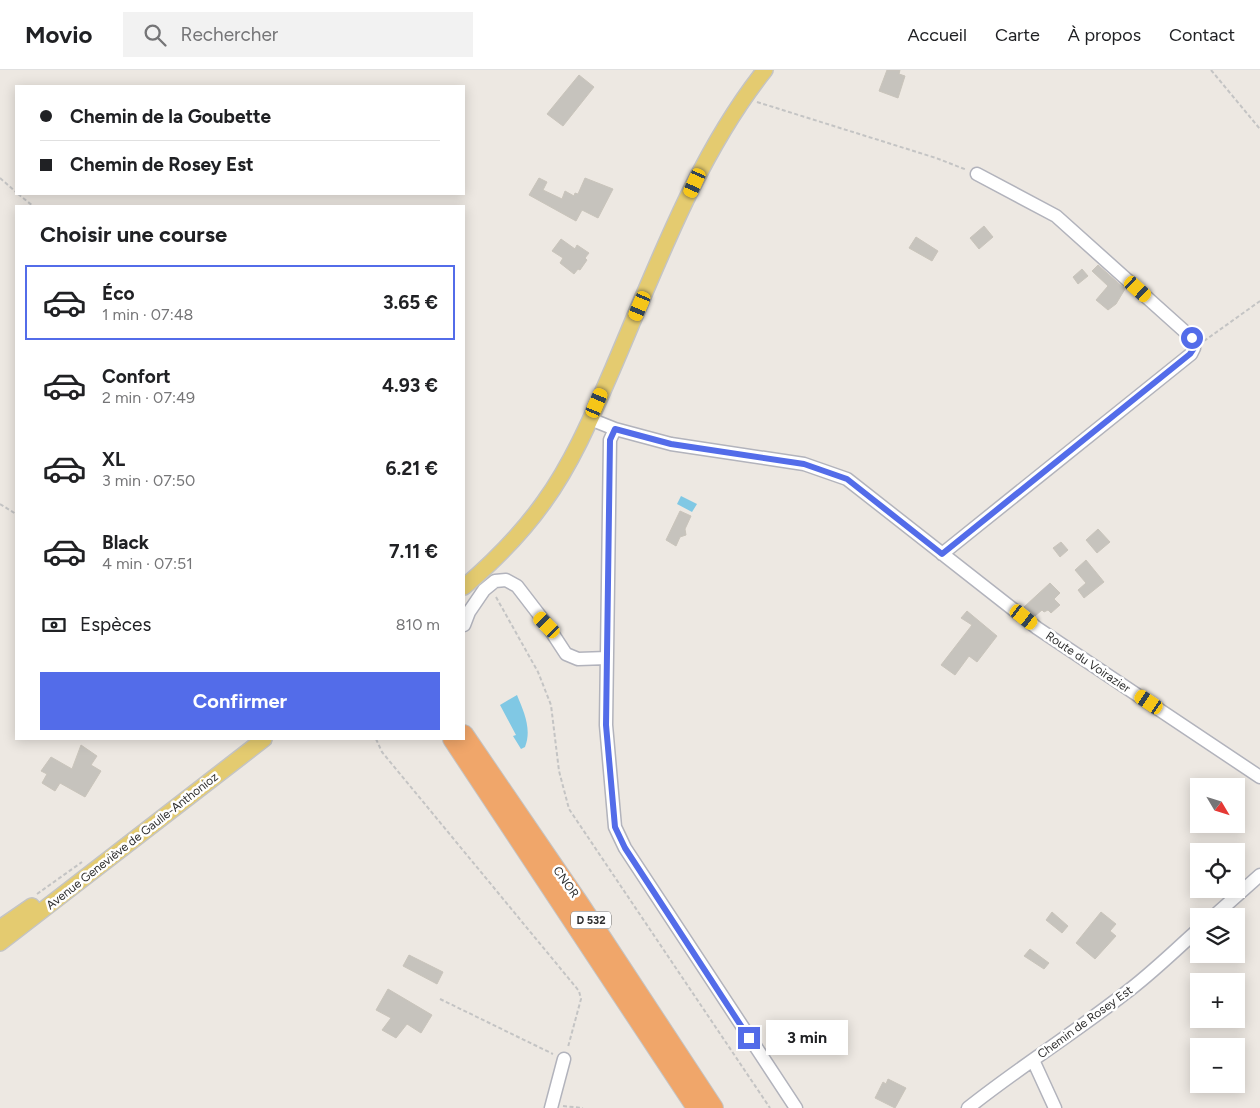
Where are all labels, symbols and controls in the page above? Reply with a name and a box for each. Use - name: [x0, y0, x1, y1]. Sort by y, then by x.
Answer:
- search box: [123, 12, 473, 57]
- text: Movio: [25, 20, 93, 49]
- icon: search: [141, 21, 169, 49]
- text: Rechercher: [181, 23, 278, 46]
- text: Accueil: [907, 24, 967, 46]
- text: Carte: [995, 24, 1040, 46]
- text: À propos: [1068, 24, 1141, 46]
- text: Contact: [1169, 24, 1235, 46]
- text: Chemin de la Goubette: [70, 105, 271, 128]
- text: Chemin de Rosey Est: [70, 153, 254, 176]
- car: [682, 166, 707, 200]
- text: Choisir une course: [40, 221, 227, 248]
- car: [1121, 273, 1154, 305]
- icon: car: [42, 280, 87, 325]
- text: Éco: [102, 282, 135, 305]
- car: [627, 289, 652, 323]
- text: 3.65 €: [383, 291, 438, 314]
- text: 1 min · 07:48: [102, 305, 193, 324]
- route start: [1181, 327, 1203, 349]
- icon: car: [42, 363, 87, 408]
- text: Confort: [102, 365, 171, 388]
- text: 4.93 €: [382, 374, 438, 397]
- car: [584, 386, 609, 420]
- text: 2 min · 07:49: [102, 388, 195, 407]
- icon: car: [42, 446, 87, 491]
- text: XL: [102, 448, 125, 471]
- text: 6.21 €: [386, 457, 438, 480]
- text: 3 min · 07:50: [102, 471, 195, 490]
- icon: car: [42, 529, 87, 574]
- text: Black: [102, 531, 149, 554]
- text: 7.11 €: [389, 540, 438, 563]
- text: 4 min · 07:51: [102, 554, 193, 573]
- car: [1007, 602, 1040, 632]
- car: [531, 609, 562, 641]
- icon: cash: [40, 611, 68, 639]
- text: Espèces: [80, 613, 151, 636]
- text: 810 m: [396, 615, 440, 634]
- street label: Route du Voirazier: [1043, 629, 1133, 695]
- button: Confirmer: [40, 672, 440, 730]
- car: [1132, 687, 1165, 717]
- street label: Avenue Geneviève de Gaulle-Anthonioz: [43, 770, 221, 912]
- north arrow: [1190, 778, 1245, 832]
- map controls: [1190, 778, 1245, 1093]
- button: locate: [1190, 843, 1245, 898]
- street label: CNOR: [550, 864, 582, 900]
- button: layers: [1190, 908, 1245, 963]
- road number: D 532: [571, 912, 611, 928]
- button: +: [1190, 973, 1245, 1028]
- street label: Chemin de Rosey Est: [1035, 983, 1136, 1061]
- callout: 3 min: [766, 1020, 849, 1056]
- route end: [738, 1027, 760, 1049]
- text: 3 min: [787, 1028, 827, 1047]
- button: −: [1190, 1038, 1245, 1093]

